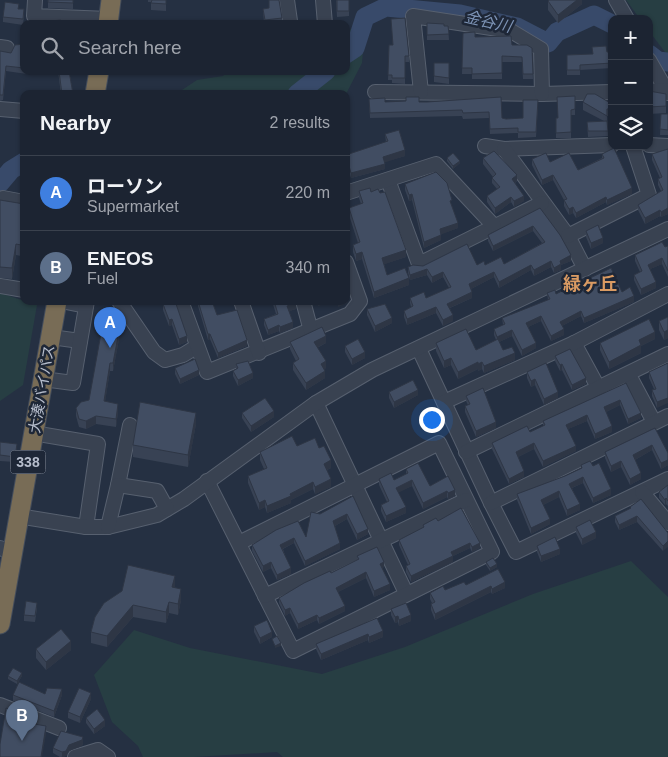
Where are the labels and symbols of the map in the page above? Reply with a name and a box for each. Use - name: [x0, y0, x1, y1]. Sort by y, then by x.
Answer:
- water label: 金谷川: [463, 8, 515, 36]
- district label: 緑ヶ丘: [563, 274, 617, 294]
- pin: A: [94, 307, 126, 348]
- street label: 大湊バイパス: [25, 343, 58, 435]
- your location: [419, 407, 445, 433]
- road number: 338: [10, 451, 46, 474]
- pin: B: [6, 700, 38, 741]

